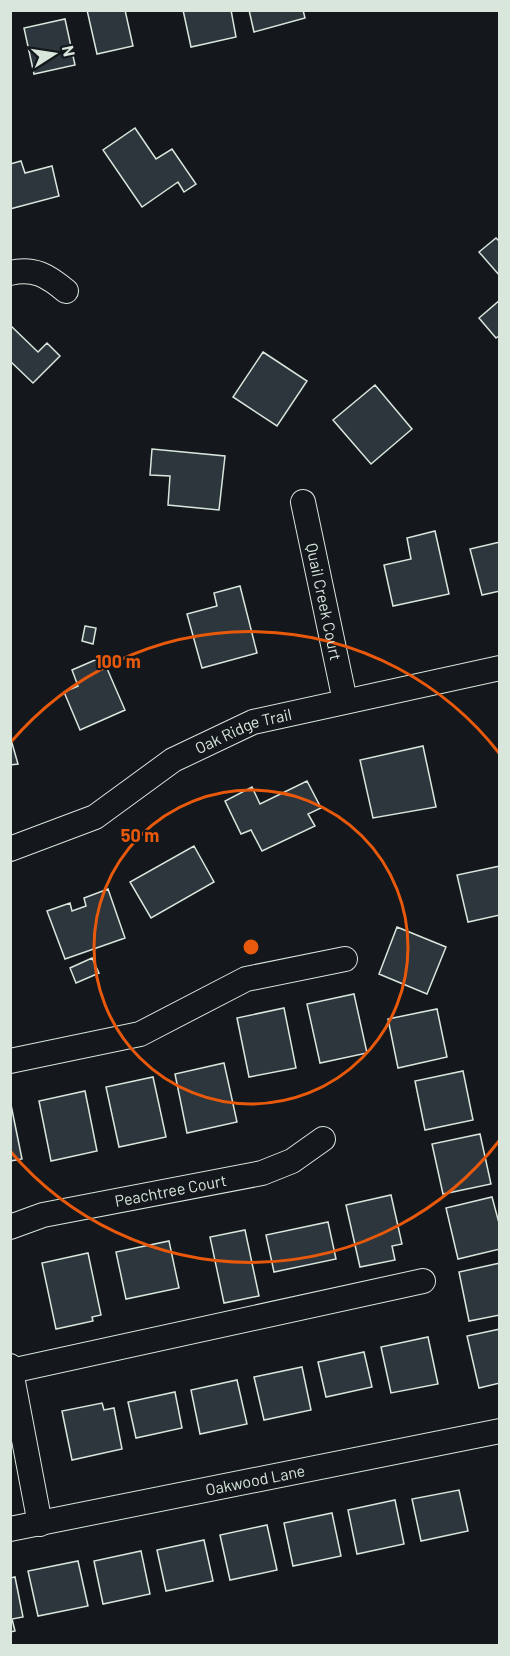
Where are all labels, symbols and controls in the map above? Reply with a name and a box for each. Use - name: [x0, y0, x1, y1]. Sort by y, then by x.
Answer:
- north arrow: [24, 24, 84, 84]
- text: N: [59, 44, 80, 58]
- street label: Quail Creek Court: [303, 541, 346, 662]
- text: 100 m: [95, 650, 141, 672]
- street label: Oak Ridge Trail: [192, 704, 293, 757]
- text: 50 m: [121, 824, 159, 846]
- centre of rings: [241, 937, 261, 957]
- street label: Peachtree Court: [113, 1170, 228, 1210]
- street label: Oakwood Lane: [204, 1460, 306, 1499]

